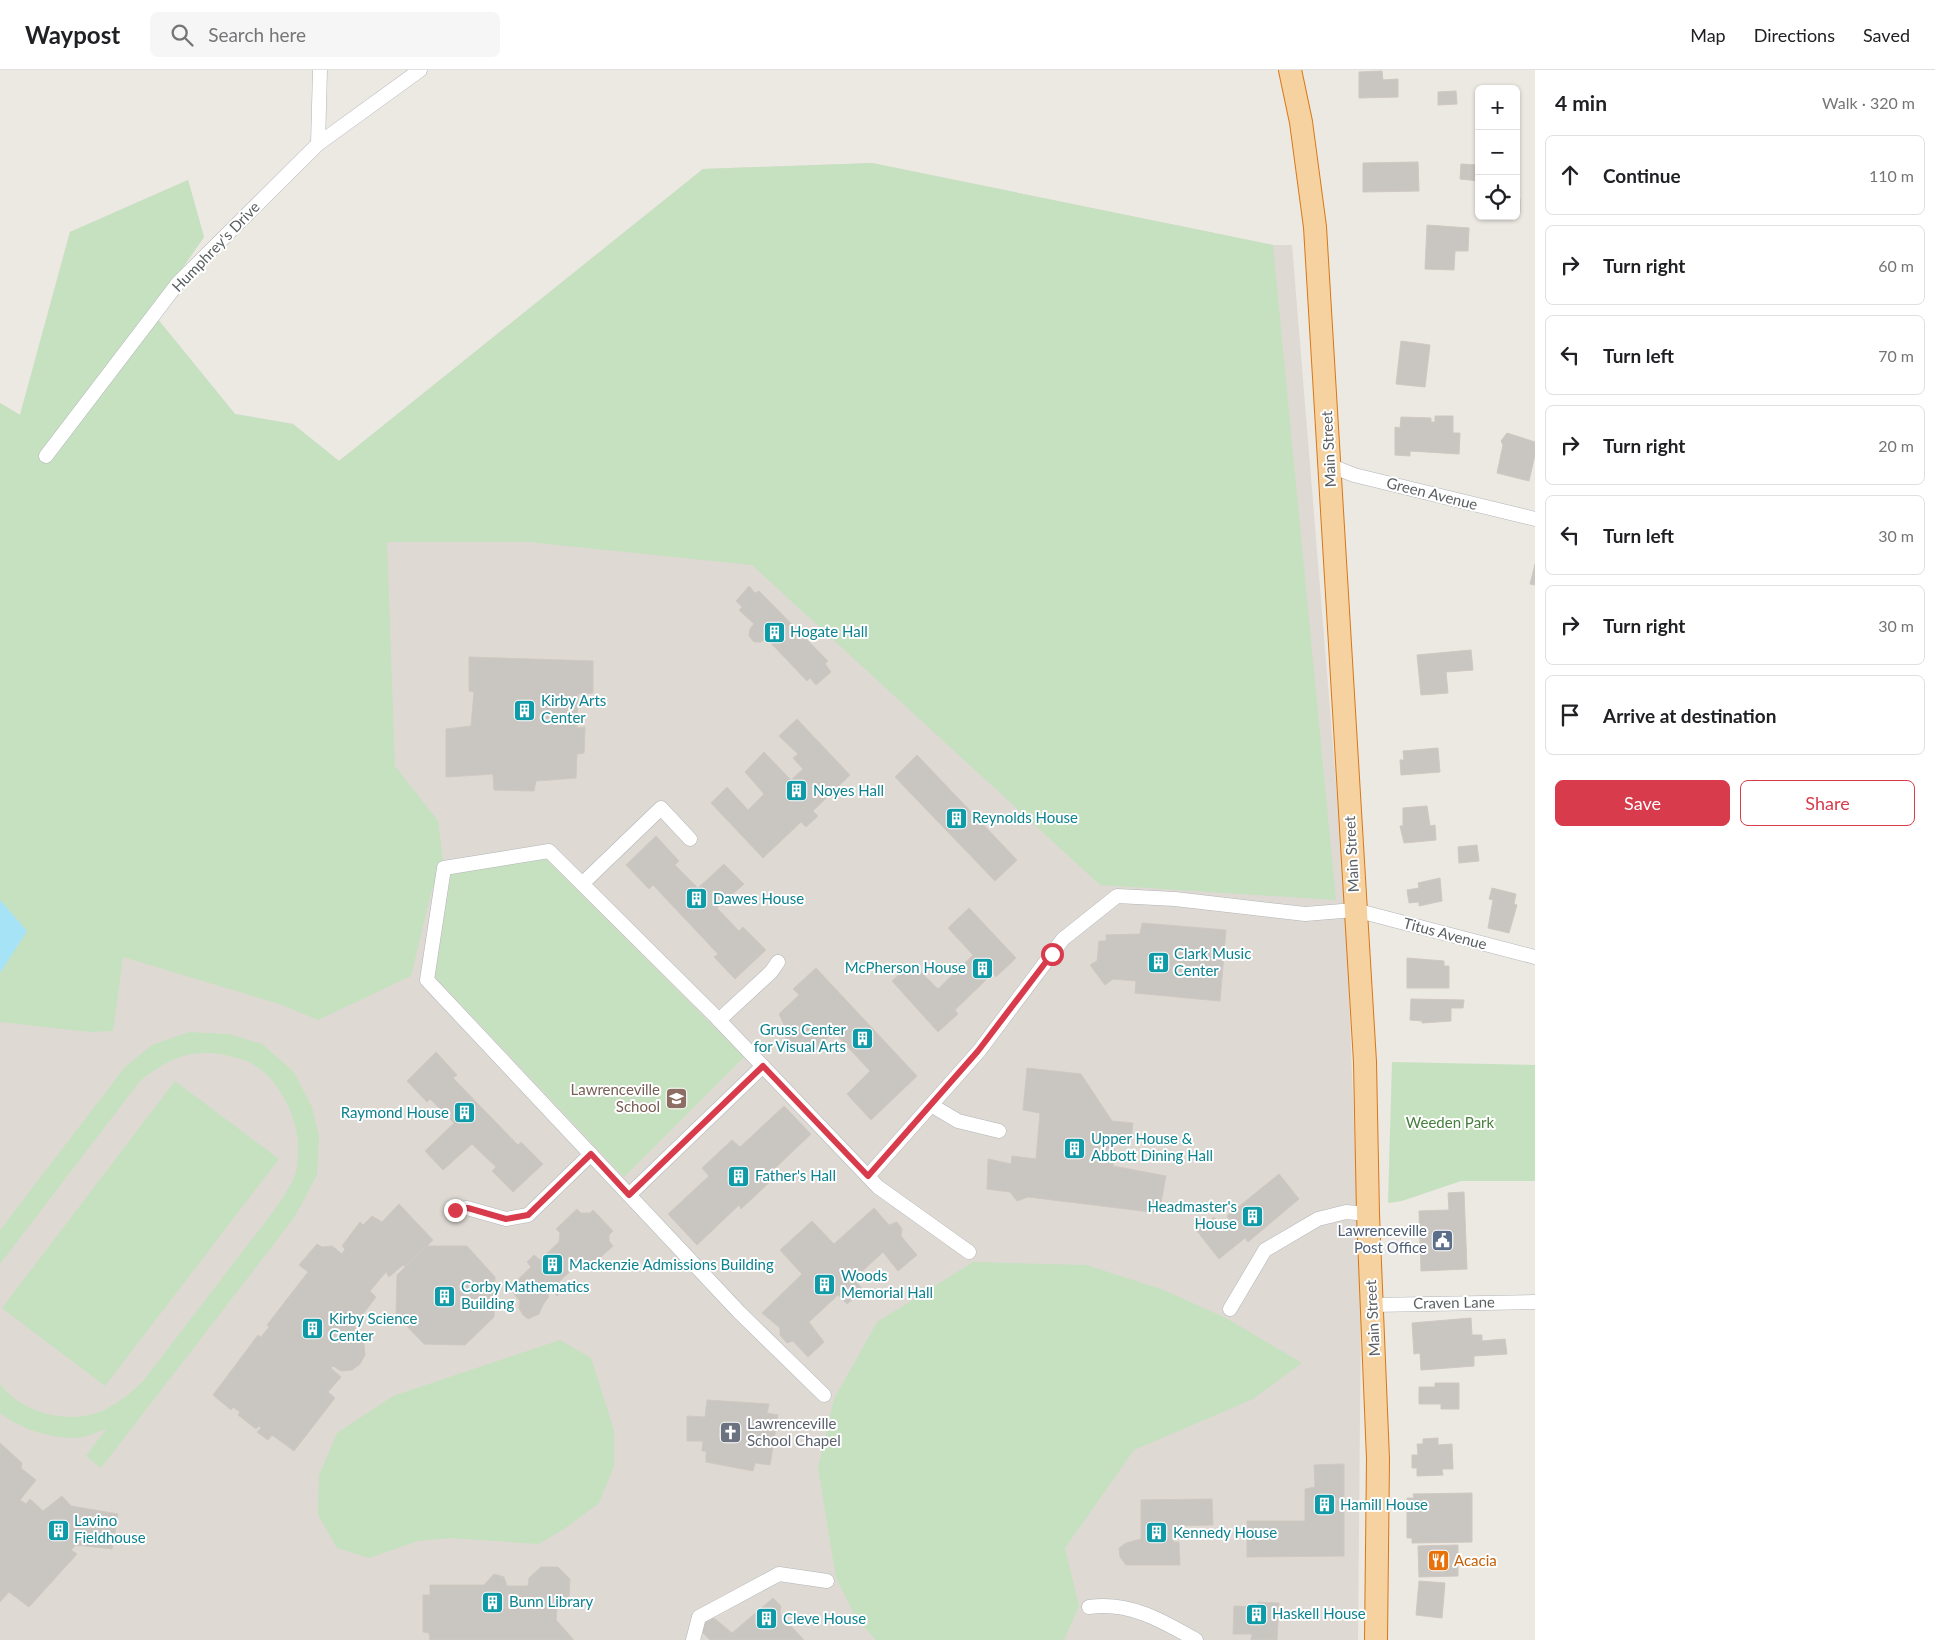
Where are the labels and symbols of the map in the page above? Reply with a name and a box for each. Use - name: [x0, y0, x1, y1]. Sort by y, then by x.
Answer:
- street label: Humphrey's Drive: [168, 197, 263, 295]
- street label: Main Street: [1317, 410, 1339, 488]
- street label: Green Avenue: [1385, 473, 1480, 513]
- building icon: Hogate Hall: [762, 620, 786, 644]
- place label: Hogate Hall: [790, 622, 868, 640]
- place label: Kirby Arts Center: [541, 691, 606, 726]
- building icon: Kirby Arts Center: [513, 698, 537, 722]
- building icon: Noyes Hall: [785, 779, 809, 803]
- place label: Noyes Hall: [813, 781, 884, 799]
- building icon: Reynolds House: [944, 806, 968, 830]
- place label: Reynolds House: [972, 808, 1078, 826]
- street label: Main Street: [1340, 815, 1362, 893]
- building icon: Dawes House: [685, 887, 709, 911]
- place label: Dawes House: [713, 889, 804, 907]
- street label: Titus Avenue: [1402, 913, 1489, 953]
- route start: [1041, 943, 1064, 966]
- place label: Clark Music Center: [1174, 944, 1251, 979]
- building icon: Clark Music Center: [1146, 951, 1170, 975]
- building icon: McPherson House: [970, 956, 994, 980]
- place label: McPherson House: [845, 958, 966, 976]
- place label: Gruss Center for Visual Arts: [754, 1020, 847, 1055]
- building icon: Gruss Center for Visual Arts: [850, 1027, 874, 1051]
- place label: Lawrenceville School: [571, 1080, 660, 1115]
- school or university icon: Lawrenceville School: [664, 1087, 688, 1111]
- building icon: Raymond House: [453, 1101, 477, 1125]
- place label: Raymond House: [341, 1103, 449, 1121]
- park label: Weeden Park: [1406, 1113, 1495, 1131]
- place label: Upper House & Abbott Dining Hall: [1091, 1129, 1213, 1164]
- building icon: Upper House & Abbott Dining Hall: [1063, 1136, 1087, 1160]
- building icon: Father's Hall: [727, 1164, 751, 1188]
- place label: Father's Hall: [755, 1166, 836, 1184]
- place label: Headmaster's House: [1148, 1197, 1237, 1232]
- route end: [444, 1199, 467, 1222]
- building icon: Headmaster's House: [1241, 1204, 1265, 1228]
- place label: Lawrenceville Post Office: [1338, 1221, 1427, 1256]
- public building icon: Lawrenceville Post Office: [1431, 1228, 1455, 1252]
- building icon: Mackenzie Admissions Building: [541, 1253, 565, 1277]
- place label: Mackenzie Admissions Building: [569, 1255, 774, 1273]
- place label: Woods Memorial Hall: [841, 1266, 933, 1301]
- building icon: Woods Memorial Hall: [813, 1273, 837, 1297]
- place label: Corby Mathematics Building: [461, 1277, 590, 1312]
- street label: Main Street: [1361, 1279, 1383, 1357]
- building icon: Corby Mathematics Building: [433, 1284, 457, 1308]
- street label: Craven Lane: [1413, 1292, 1495, 1312]
- place label: Kirby Science Center: [329, 1309, 418, 1344]
- building icon: Kirby Science Center: [301, 1316, 325, 1340]
- place label: Lawrenceville School Chapel: [747, 1414, 841, 1449]
- church icon: Lawrenceville School Chapel: [719, 1421, 743, 1445]
- building icon: Hamill House: [1312, 1493, 1336, 1517]
- place label: Hamill House: [1340, 1495, 1428, 1513]
- place label: Lavino Fieldhouse: [74, 1511, 146, 1546]
- building icon: Lavino Fieldhouse: [46, 1518, 70, 1542]
- building icon: Kennedy House: [1145, 1521, 1169, 1545]
- place label: Kennedy House: [1173, 1523, 1277, 1541]
- restaurant icon: Acacia: [1426, 1549, 1450, 1573]
- place label: Acacia: [1454, 1551, 1497, 1569]
- building icon: Bunn Library: [481, 1590, 505, 1614]
- place label: Bunn Library: [509, 1592, 593, 1610]
- building icon: Haskell House: [1244, 1602, 1268, 1626]
- place label: Haskell House: [1272, 1604, 1366, 1622]
- building icon: Cleve House: [755, 1607, 779, 1631]
- place label: Cleve House: [783, 1609, 866, 1627]

